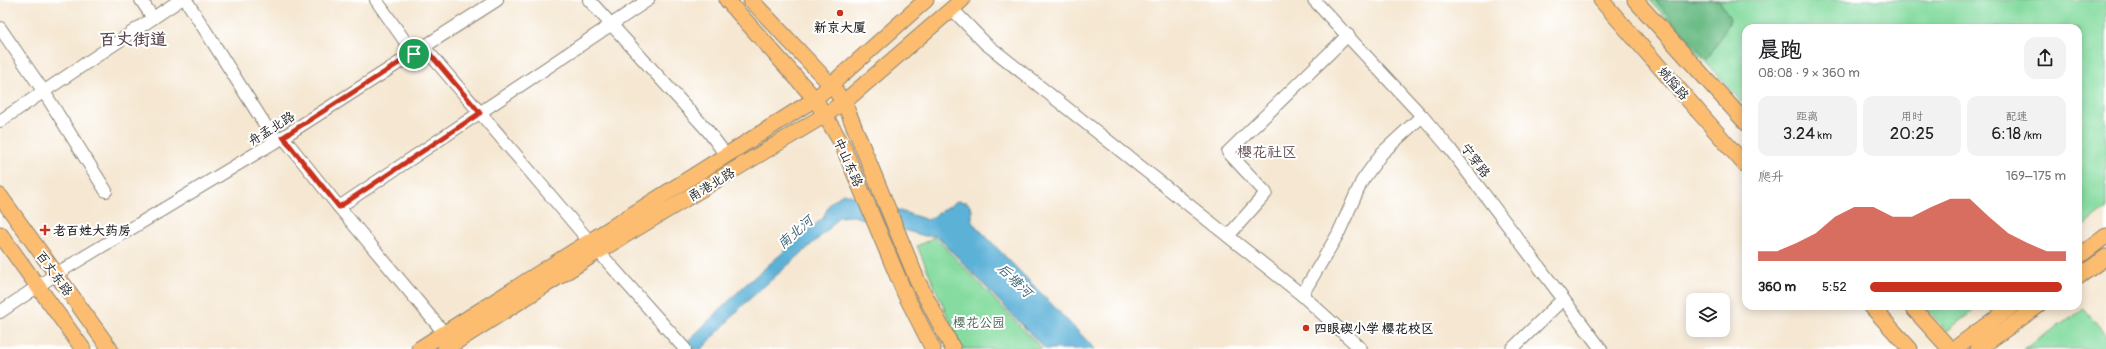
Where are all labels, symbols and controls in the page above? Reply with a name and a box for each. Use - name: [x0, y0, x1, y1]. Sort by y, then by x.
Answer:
- marker: 新京大厦: [835, 8, 845, 18]
- place label: 新京大厦: [814, 20, 866, 36]
- district label: 百丈街道: [99, 29, 167, 50]
- text: 晨跑: [1758, 36, 1802, 64]
- pin: [397, 37, 431, 71]
- button: share: [2024, 37, 2066, 79]
- icon: arrive: [403, 43, 425, 65]
- street label: 姚隘路: [1654, 64, 1692, 104]
- text: 08:08 · 9 × 360 m: [1758, 65, 1860, 81]
- street label: 舟孟北路: [245, 108, 298, 149]
- text: 距离: [1796, 110, 1818, 123]
- text: 用时: [1901, 110, 1923, 123]
- text: 配速: [2006, 110, 2028, 123]
- text: 3.24: [1783, 123, 1815, 144]
- text: 20:25: [1890, 123, 1934, 144]
- text: 6:18: [1991, 123, 2021, 144]
- text: km: [1815, 129, 1832, 142]
- text: /km: [2021, 129, 2042, 142]
- street label: 中山东路: [830, 135, 866, 189]
- street label: 宁穿路: [1457, 140, 1493, 181]
- district label: 樱花社区: [1237, 143, 1297, 162]
- street label: 甬港北路: [685, 165, 738, 205]
- text: 169–175 m: [2006, 168, 2066, 184]
- text: 爬升: [1758, 169, 1784, 185]
- water label: 南北河: [774, 211, 818, 253]
- place label: 老百姓大药房: [53, 223, 131, 239]
- marker: 老百姓大药房: [40, 225, 50, 235]
- street label: 百丈东路: [32, 248, 76, 299]
- water label: 后塘河: [994, 260, 1037, 302]
- text: 360 m: [1758, 279, 1796, 295]
- text: 5:52: [1822, 279, 1847, 295]
- map controls: [1686, 293, 1730, 337]
- button: layers: [1686, 293, 1730, 337]
- park label: 樱花公园: [953, 315, 1005, 331]
- place label: 四眼碶小学 樱花校区: [1314, 321, 1434, 337]
- marker: 四眼碶小学 樱花校区: [1301, 323, 1311, 333]

